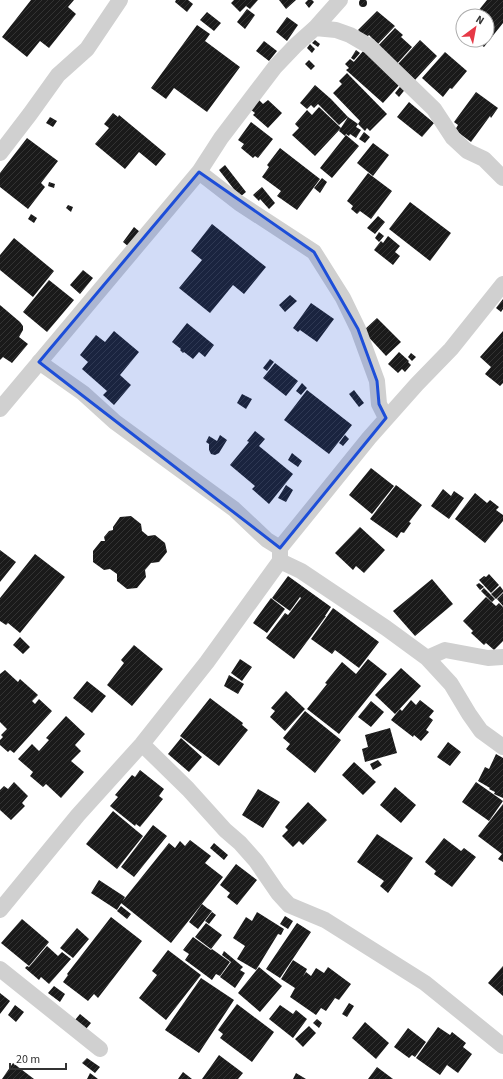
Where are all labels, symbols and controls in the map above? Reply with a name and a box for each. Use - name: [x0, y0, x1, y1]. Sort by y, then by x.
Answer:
- north arrow: [455, 8, 495, 48]
- text: N: [473, 12, 487, 28]
- scale bar: [10, 1045, 66, 1071]
- text: 20 m: [16, 1051, 40, 1068]

